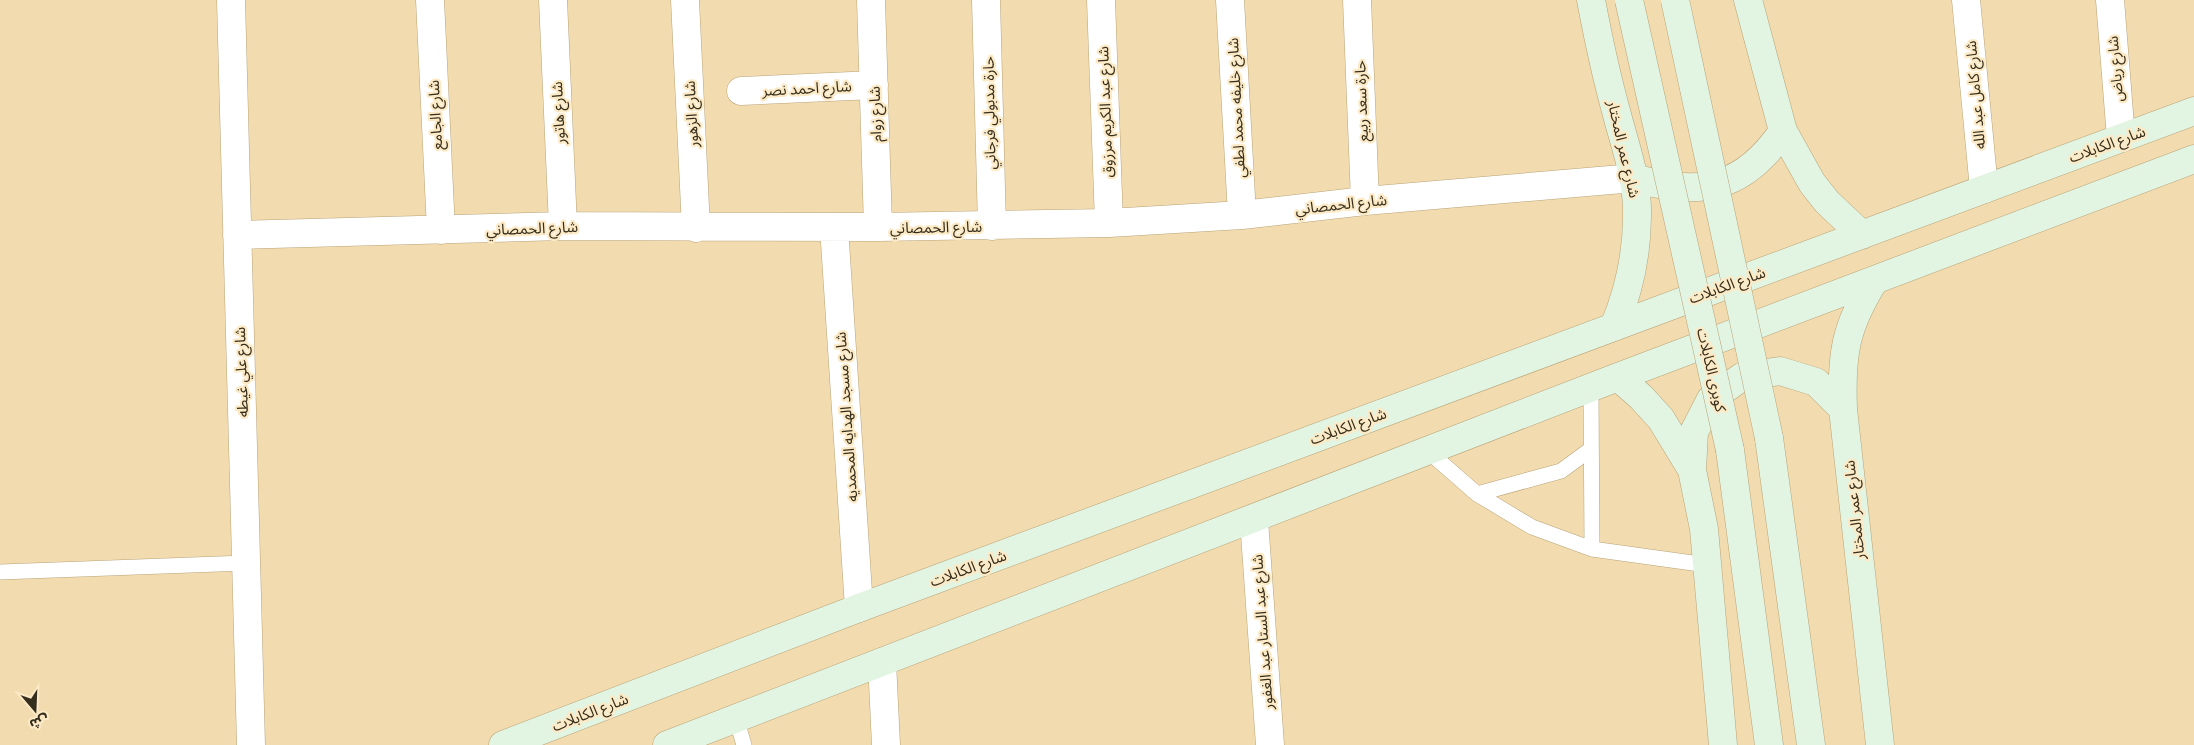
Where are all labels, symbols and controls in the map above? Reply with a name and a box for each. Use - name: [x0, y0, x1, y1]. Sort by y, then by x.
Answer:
- street label: شارع رياض: [2102, 35, 2130, 103]
- street label: شارع خليفه محمد لطفي: [1222, 37, 1252, 179]
- street label: شارع كامل عبد الله: [1960, 39, 1992, 150]
- street label: شارع عبد الكريم مرزوق: [1092, 46, 1120, 178]
- street label: حارة مدبولي فرجاني: [978, 56, 1002, 170]
- street label: حارة سعد ربيع: [1349, 60, 1375, 142]
- street label: شارع احمد نصر: [761, 75, 853, 103]
- street label: شارع الجامع: [423, 79, 449, 150]
- street label: شارع الزهور: [679, 80, 705, 149]
- street label: شارع هاتور: [546, 81, 572, 146]
- street label: شارع زوام: [864, 85, 888, 142]
- street label: شارع عمر المختار: [1600, 97, 1645, 201]
- street label: شارع الكابلات: [2066, 120, 2149, 169]
- street label: شارع الحمصاني: [1294, 189, 1388, 221]
- street label: شارع الحمصاني: [486, 216, 579, 242]
- street label: شارع الحمصاني: [890, 216, 982, 240]
- street label: شارع الكابلات: [1686, 261, 1769, 310]
- street label: شارع علي غيطه: [229, 326, 255, 418]
- street label: كوبرى الكابلات: [1692, 326, 1732, 415]
- street label: شارع مسجد الهدايه المحمديه: [830, 331, 864, 503]
- street label: شارع الكابلات: [1307, 402, 1390, 451]
- street label: شارع عمر المختار: [1838, 459, 1872, 562]
- street label: شارع الكابلات: [927, 544, 1010, 593]
- street label: شارع عبد الستار عبد الغفور: [1246, 553, 1280, 711]
- north arrow: [10, 685, 60, 735]
- street label: شارع الكابلات: [549, 688, 632, 738]
- text: ش: [27, 710, 52, 735]

